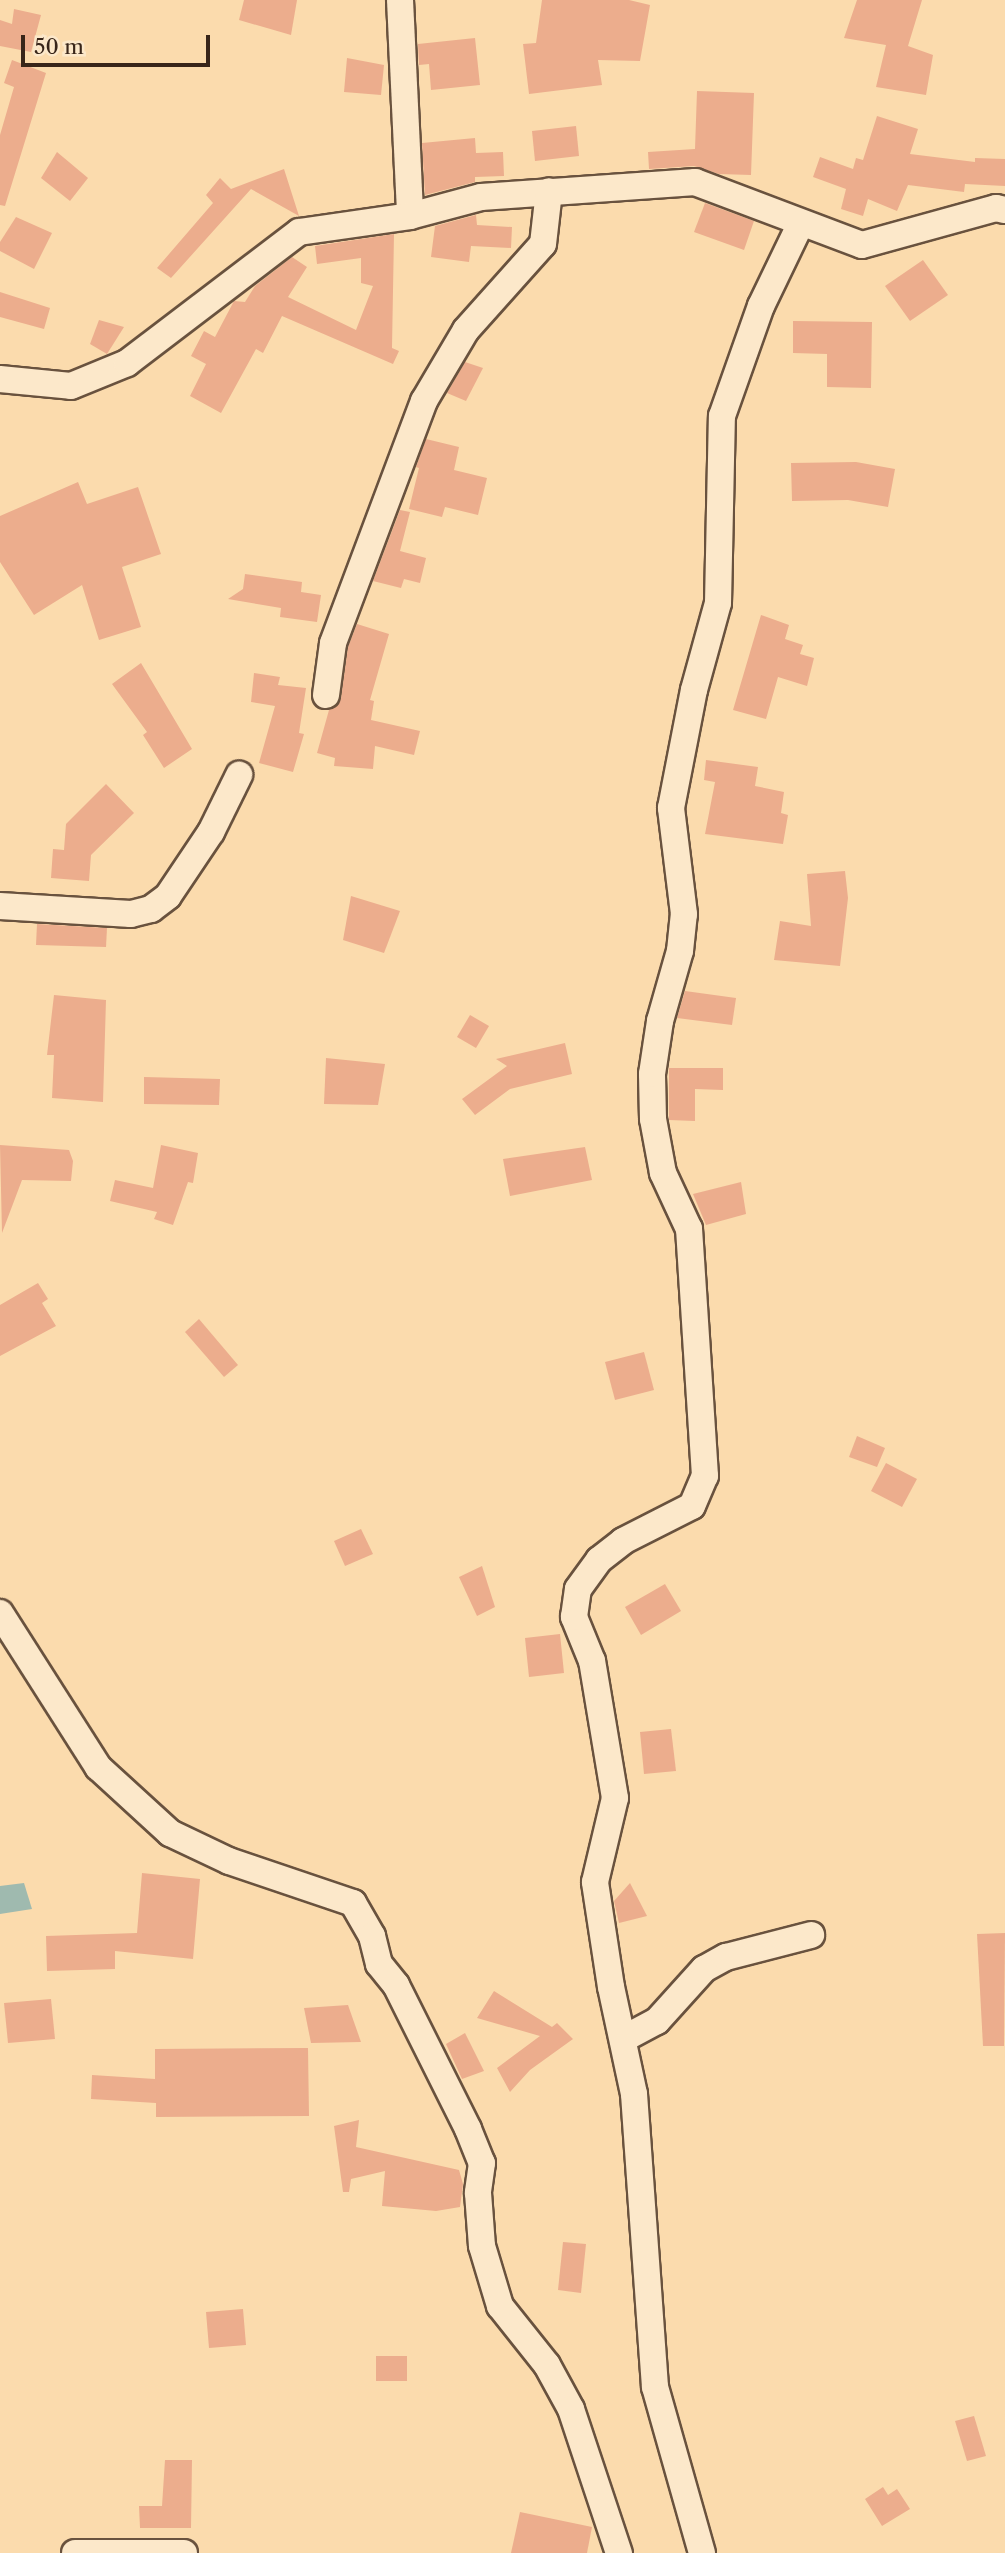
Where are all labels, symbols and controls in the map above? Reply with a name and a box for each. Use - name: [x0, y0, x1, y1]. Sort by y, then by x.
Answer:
- scale bar: [24, 21, 214, 65]
- text: 50 m: [34, 34, 84, 59]

